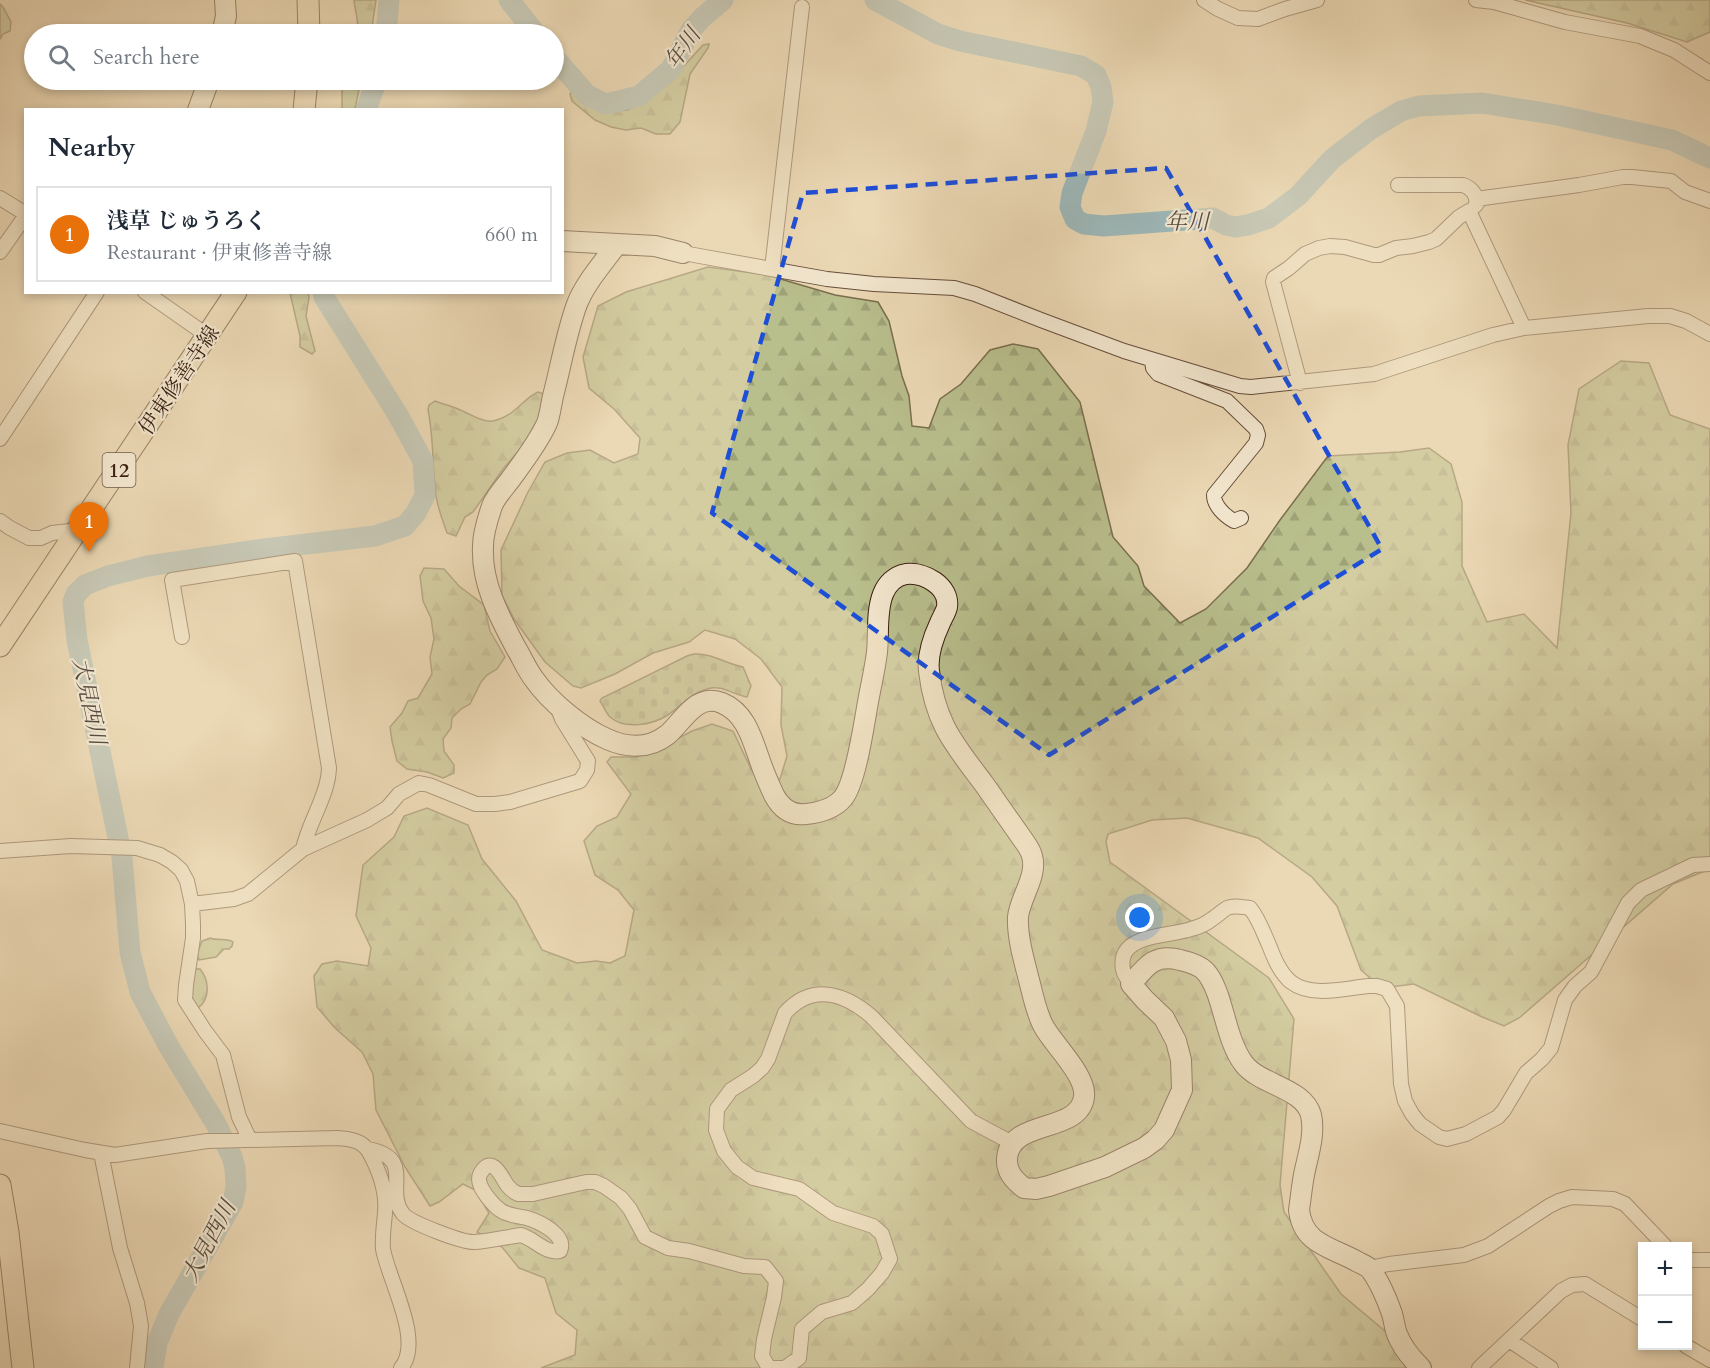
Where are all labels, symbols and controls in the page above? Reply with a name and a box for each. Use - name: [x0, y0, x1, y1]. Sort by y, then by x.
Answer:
- water label: 年川: [658, 20, 709, 75]
- search box: [24, 24, 564, 90]
- icon: search: [45, 41, 78, 74]
- text: Search here: [93, 42, 200, 72]
- text: Nearby: [48, 130, 136, 165]
- text: 浅草 じゅうろく: [107, 206, 267, 236]
- water label: 年川: [1165, 207, 1211, 237]
- text: 1: [64, 221, 75, 248]
- text: 660 m: [485, 221, 538, 248]
- text: Restaurant · 伊東修善寺線: [107, 239, 332, 266]
- street label: 伊東修善寺線: [132, 320, 227, 441]
- road number: 12: [102, 453, 136, 487]
- pin: 1: [70, 502, 109, 552]
- water label: 大見西川: [65, 655, 113, 749]
- your location: [1125, 903, 1154, 932]
- water label: 大見西川: [175, 1194, 244, 1287]
- map controls: [1638, 1242, 1692, 1350]
- button: +: [1638, 1242, 1692, 1296]
- button: −: [1638, 1296, 1692, 1350]

